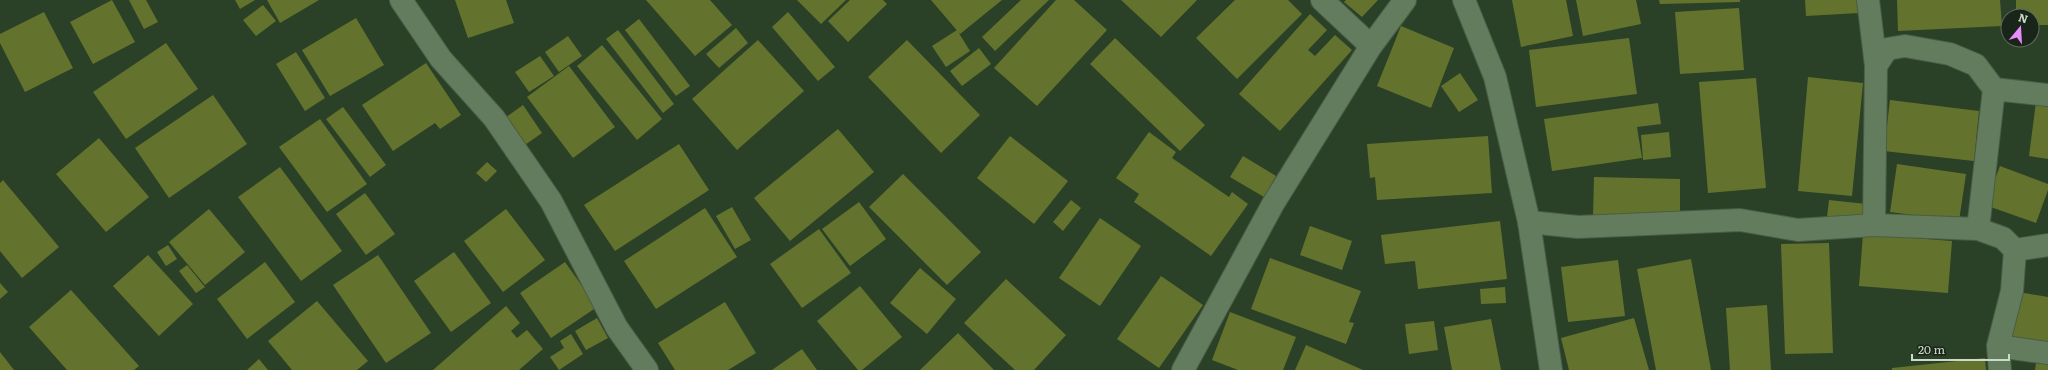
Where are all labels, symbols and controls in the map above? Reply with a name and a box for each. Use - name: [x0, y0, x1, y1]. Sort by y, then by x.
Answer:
- north arrow: [2000, 8, 2040, 48]
- text: N: [2017, 9, 2030, 27]
- scale bar: [1912, 336, 2009, 362]
- text: 20 m: [1918, 340, 1945, 358]

